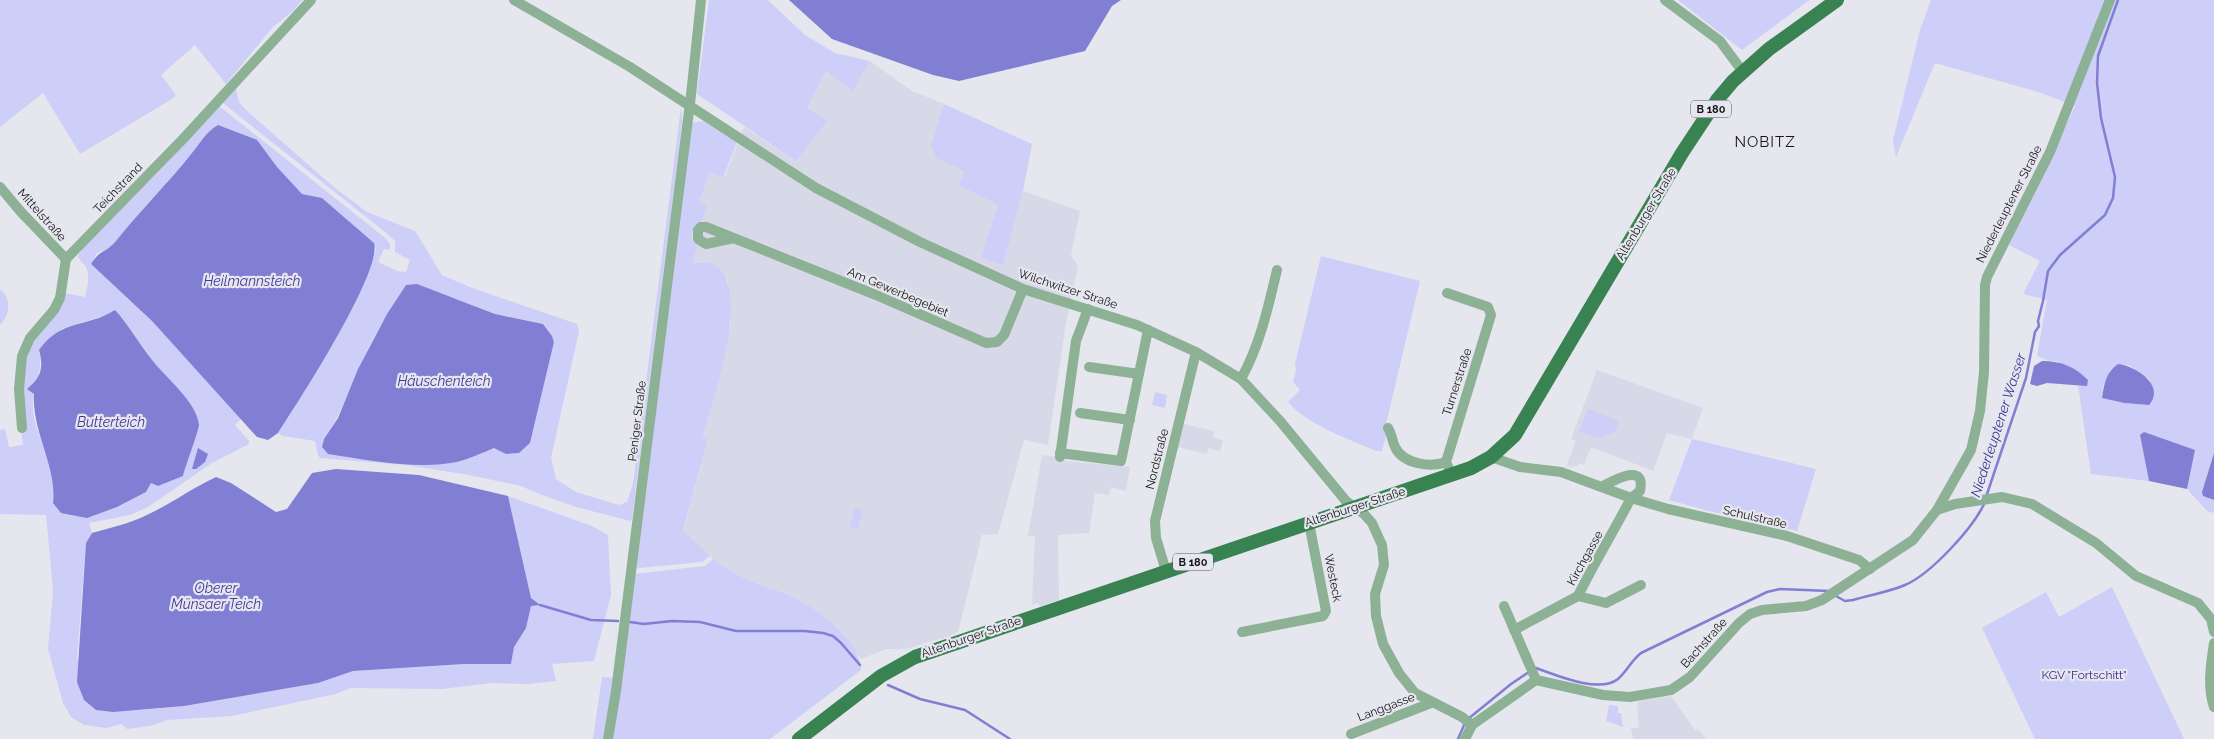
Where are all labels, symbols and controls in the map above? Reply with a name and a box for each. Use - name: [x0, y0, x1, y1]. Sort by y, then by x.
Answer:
- road number: B 180: [1691, 100, 1731, 118]
- district label: NOBITZ: [1734, 133, 1796, 151]
- street label: Niederleuptener Straße: [1973, 143, 2045, 265]
- street label: Teichstrand: [91, 160, 145, 216]
- street label: Altenburger Straße: [1613, 165, 1679, 263]
- street label: Mittelstraße: [15, 186, 69, 244]
- street label: Am Gewerbegebiet: [845, 264, 951, 320]
- street label: Wilchwitzer Straße: [1017, 266, 1119, 312]
- water label: Heilmannsteich: [204, 273, 301, 289]
- street label: Turnerstraße: [1440, 346, 1474, 418]
- water label: Niederleuptener Wasser: [1967, 350, 2029, 499]
- water label: Häuschenteich: [397, 373, 491, 389]
- street label: Peniger Straße: [625, 380, 649, 462]
- water label: Butterteich: [77, 414, 145, 430]
- street label: Nordstraße: [1143, 427, 1171, 491]
- street label: Altenburger Straße: [1303, 484, 1407, 530]
- street label: Schulstraße: [1722, 503, 1788, 531]
- street label: Kirchgasse: [1564, 528, 1606, 588]
- street label: Westeck: [1322, 553, 1345, 604]
- road number: B 180: [1173, 554, 1213, 570]
- water label: Oberer Münsaer Teich: [171, 580, 261, 612]
- street label: Altenburger Straße: [919, 613, 1023, 661]
- street label: Bachstraße: [1678, 615, 1730, 671]
- park label: KGV "Fortschitt": [2041, 668, 2127, 682]
- street label: Langgasse: [1355, 690, 1417, 724]

